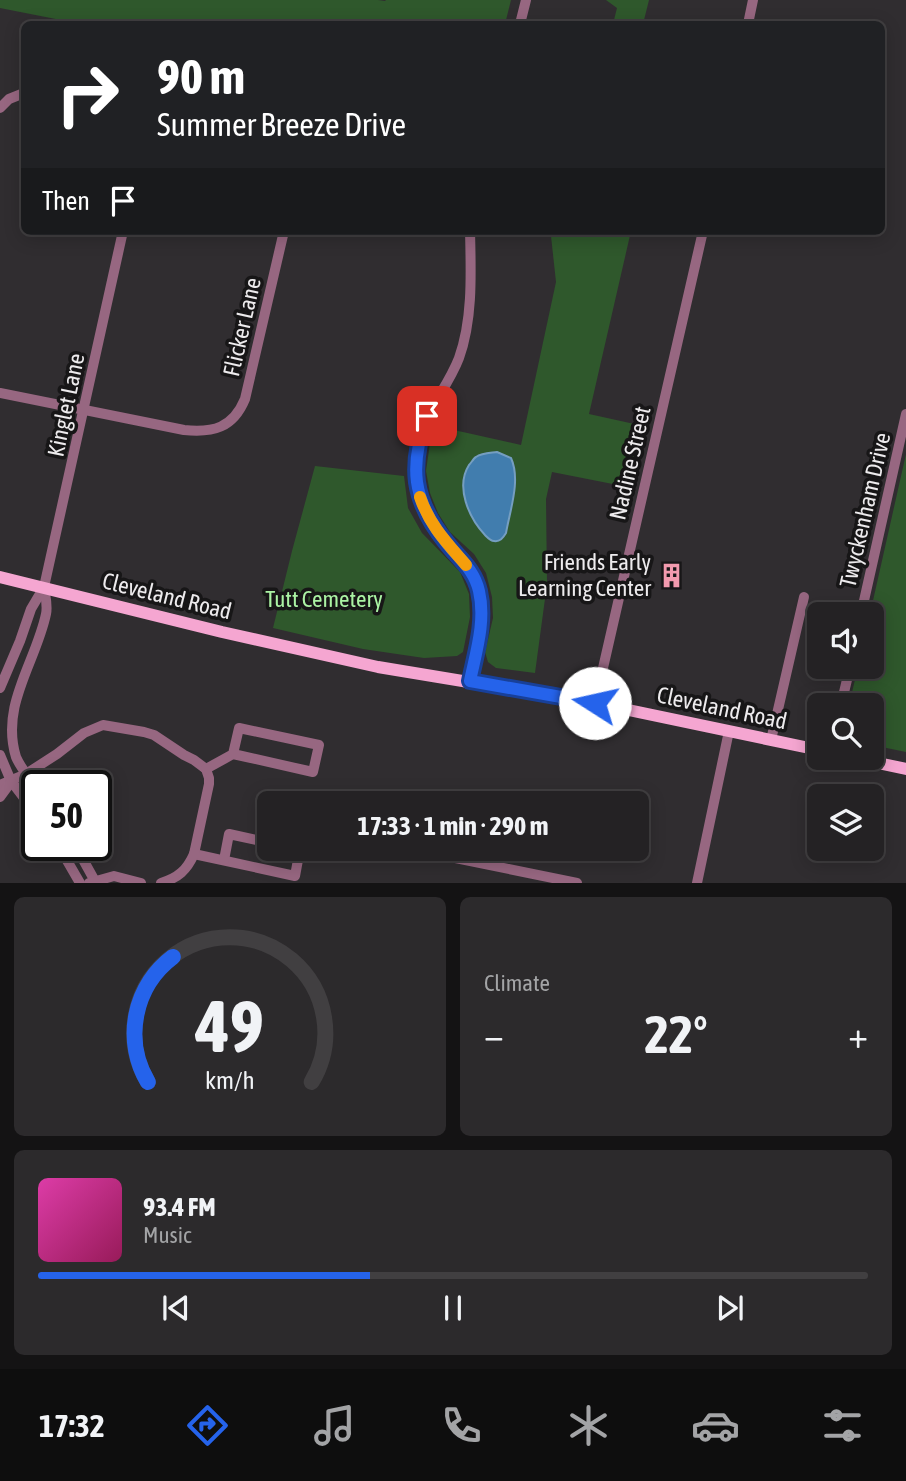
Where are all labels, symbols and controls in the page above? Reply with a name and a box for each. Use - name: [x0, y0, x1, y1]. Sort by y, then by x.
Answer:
- text: 90 m: [157, 48, 245, 104]
- icon: right: [42, 49, 133, 140]
- text: Summer Breeze Drive: [157, 106, 406, 143]
- icon: arrive: [104, 182, 142, 220]
- text: Then: [42, 186, 90, 216]
- street label: Flicker Lane: [218, 275, 266, 379]
- street label: Kinglet Lane: [42, 351, 90, 459]
- pin: [397, 386, 457, 446]
- icon: arrive: [408, 397, 446, 435]
- street label: Nadine Street: [604, 404, 656, 522]
- street label: Twyckenham Drive: [835, 430, 895, 590]
- place label: Friends Early Learning Center: [518, 549, 652, 601]
- building icon: Friends Early Learning Center: [657, 561, 685, 589]
- street label: Cleveland Road: [100, 567, 234, 625]
- park label: Tutt Cemetery: [265, 586, 383, 612]
- map controls: [807, 602, 884, 861]
- button: sound: [807, 602, 884, 679]
- position arrow: [558, 666, 632, 740]
- street label: Cleveland Road: [655, 682, 789, 734]
- button: search: [807, 693, 884, 770]
- speed limit sign: 50: [21, 770, 112, 861]
- button: layers: [807, 784, 884, 861]
- text: 17:33 · 1 min · 290 m: [358, 811, 548, 841]
- text: Climate: [484, 970, 550, 996]
- text: 49: [195, 985, 264, 1068]
- text: 22°: [644, 1004, 708, 1064]
- text: −: [484, 1013, 504, 1056]
- text: +: [848, 1013, 868, 1056]
- text: km/h: [205, 1066, 255, 1094]
- text: 93.4 FM: [143, 1192, 216, 1222]
- text: Music: [143, 1222, 191, 1248]
- icon: previous: [157, 1289, 195, 1327]
- icon: pause: [434, 1289, 472, 1327]
- icon: next: [711, 1289, 749, 1327]
- icon: directions: [183, 1401, 232, 1450]
- icon: music: [310, 1401, 359, 1450]
- icon: phone: [437, 1401, 486, 1450]
- icon: climate: [564, 1401, 613, 1450]
- icon: car: [691, 1401, 740, 1450]
- icon: filters: [818, 1401, 867, 1450]
- text: 17:32: [39, 1407, 105, 1444]

